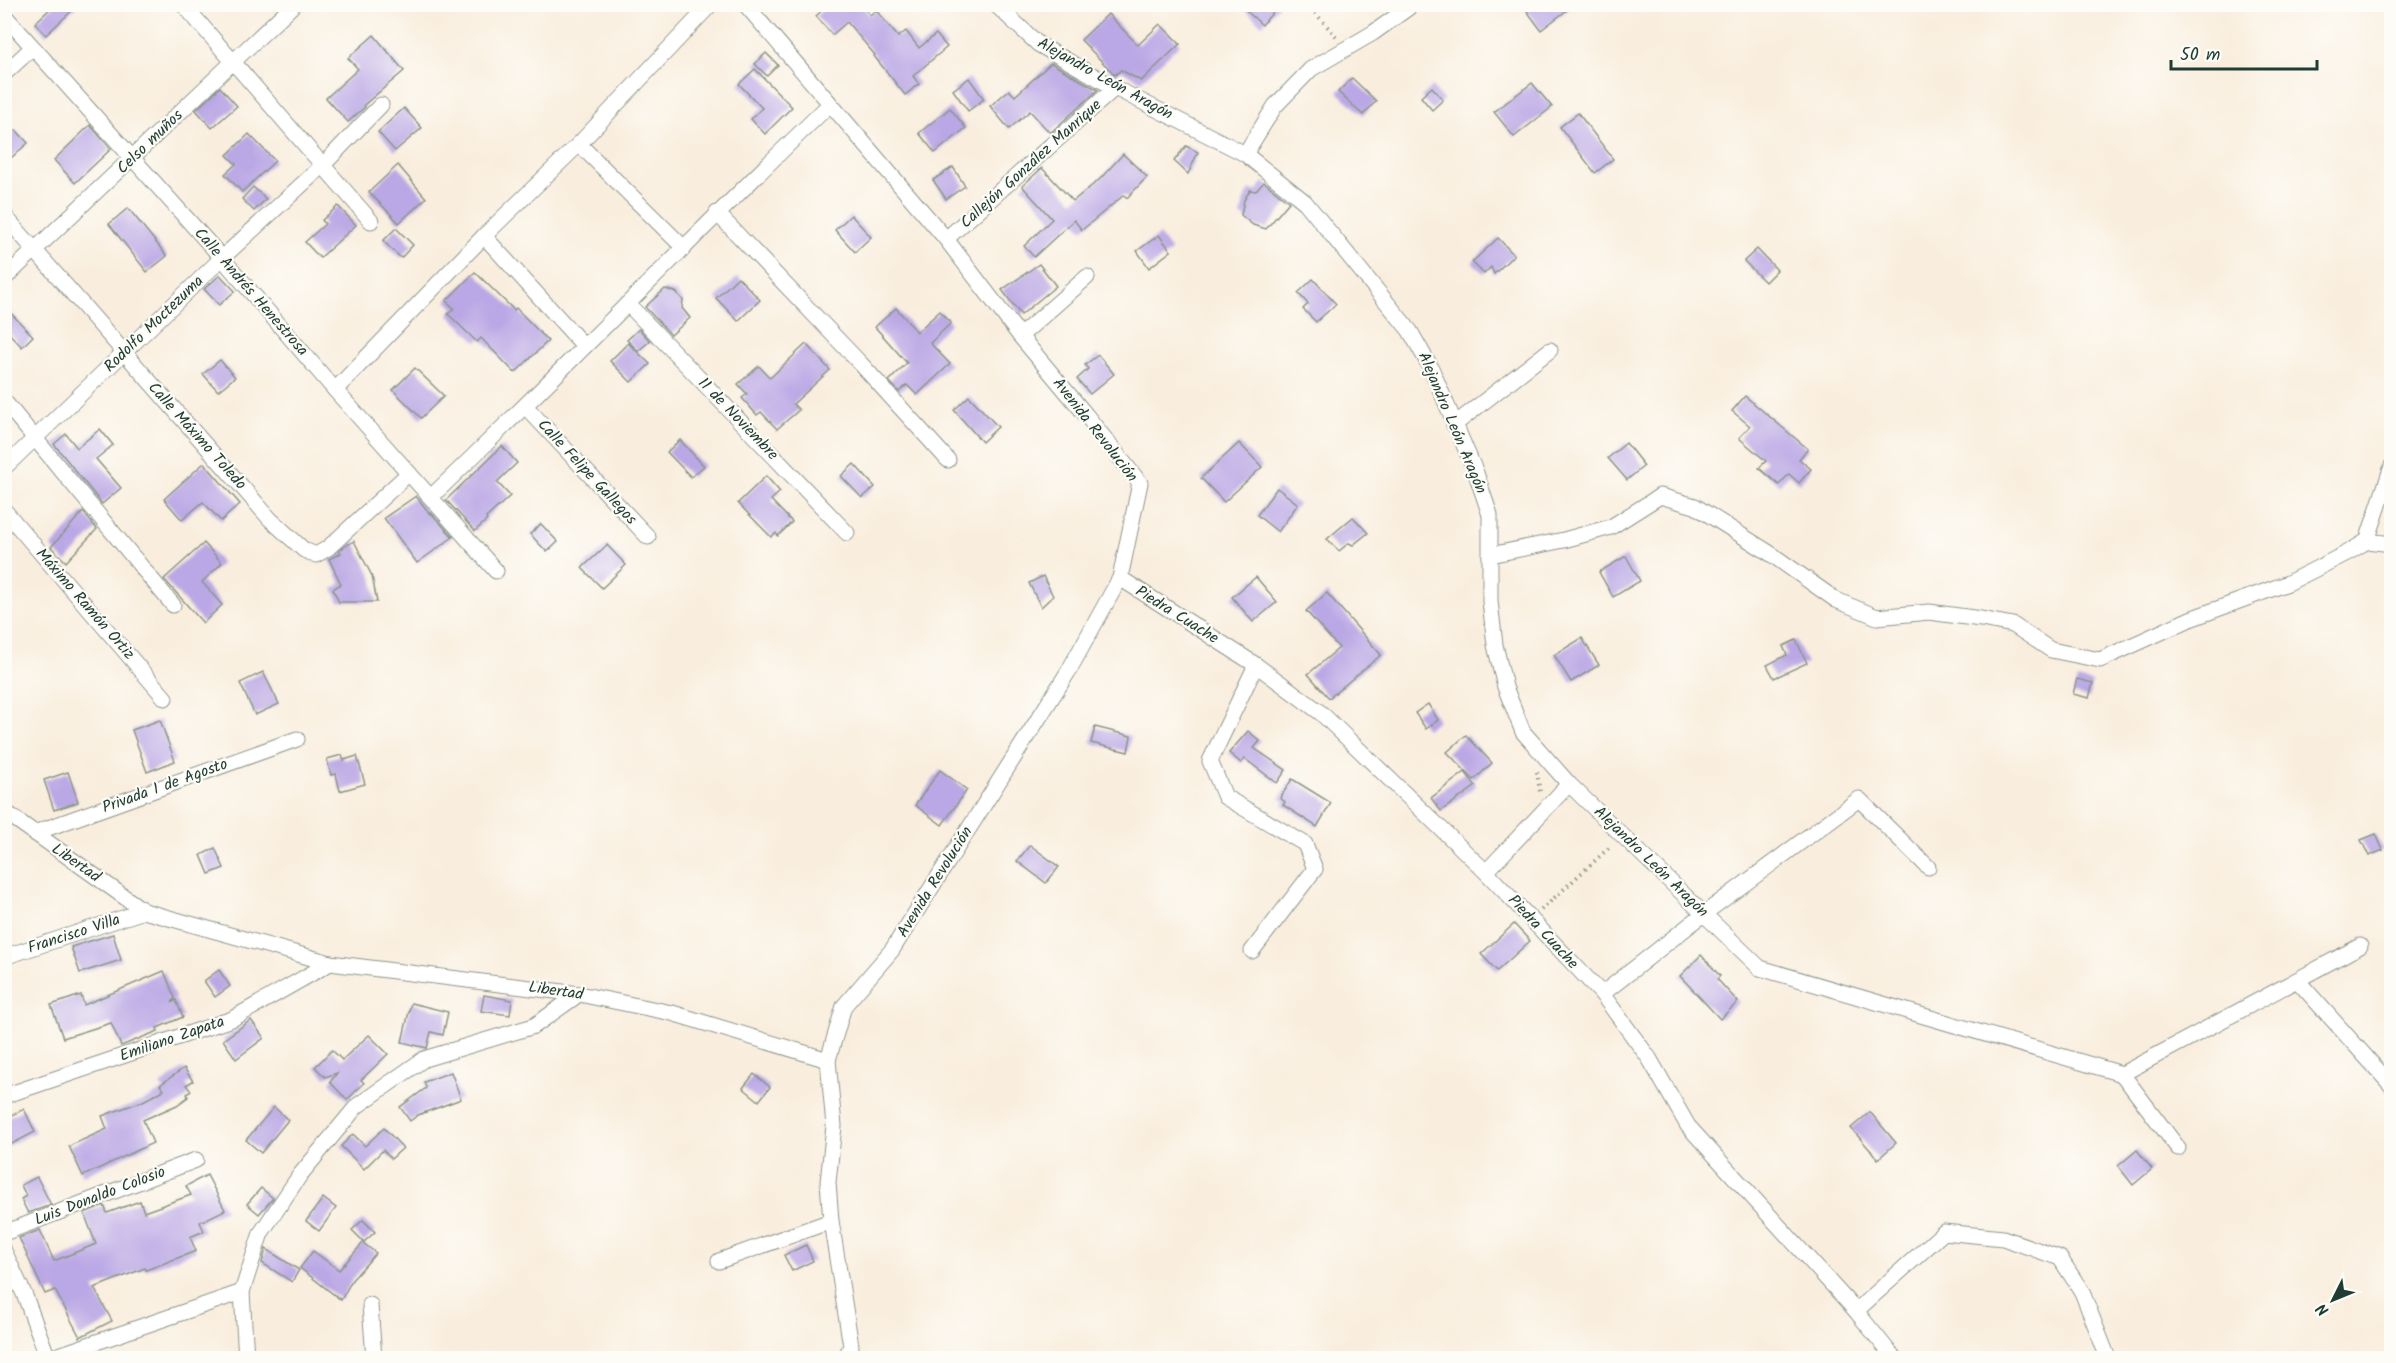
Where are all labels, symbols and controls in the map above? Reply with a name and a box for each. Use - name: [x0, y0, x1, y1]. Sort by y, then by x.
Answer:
- street label: Alejandro León Aragón: [1033, 31, 1177, 127]
- scale bar: [2171, 33, 2316, 71]
- text: 50 m: [2180, 41, 2220, 70]
- street label: Callejón González Manrique: [955, 93, 1107, 235]
- street label: Celso muños: [111, 104, 189, 180]
- street label: Calle Andrés Henestrosa: [188, 222, 314, 362]
- street label: Rodolfo Moctezuma: [98, 270, 210, 378]
- street label: Alejandro León Aragón: [1411, 348, 1493, 498]
- street label: 11 de Noviembre: [692, 372, 784, 466]
- street label: Avenida Revolución: [1046, 372, 1144, 488]
- street label: Calle Máximo Toledo: [142, 376, 252, 496]
- street label: Calle Felipe Gallegos: [531, 413, 643, 531]
- street label: Máximo Ramón Ortiz: [29, 543, 141, 665]
- street label: Piedra Cuache: [1130, 579, 1224, 651]
- street label: Privada 1 de Agosto: [99, 752, 231, 820]
- street label: Alejandro León Aragón: [1588, 800, 1714, 924]
- street label: Avenida Revolución: [891, 822, 979, 942]
- street label: Libertad: [46, 837, 107, 890]
- street label: Piedra Cuache: [1502, 889, 1584, 975]
- street label: Francisco Villa: [25, 907, 123, 961]
- street label: Libertad: [527, 975, 586, 1007]
- street label: Emiliano Zapata: [116, 1009, 228, 1069]
- street label: Luis Donaldo Colosio: [31, 1160, 169, 1232]
- north arrow: [2303, 1270, 2363, 1330]
- text: N: [2311, 1297, 2336, 1321]

